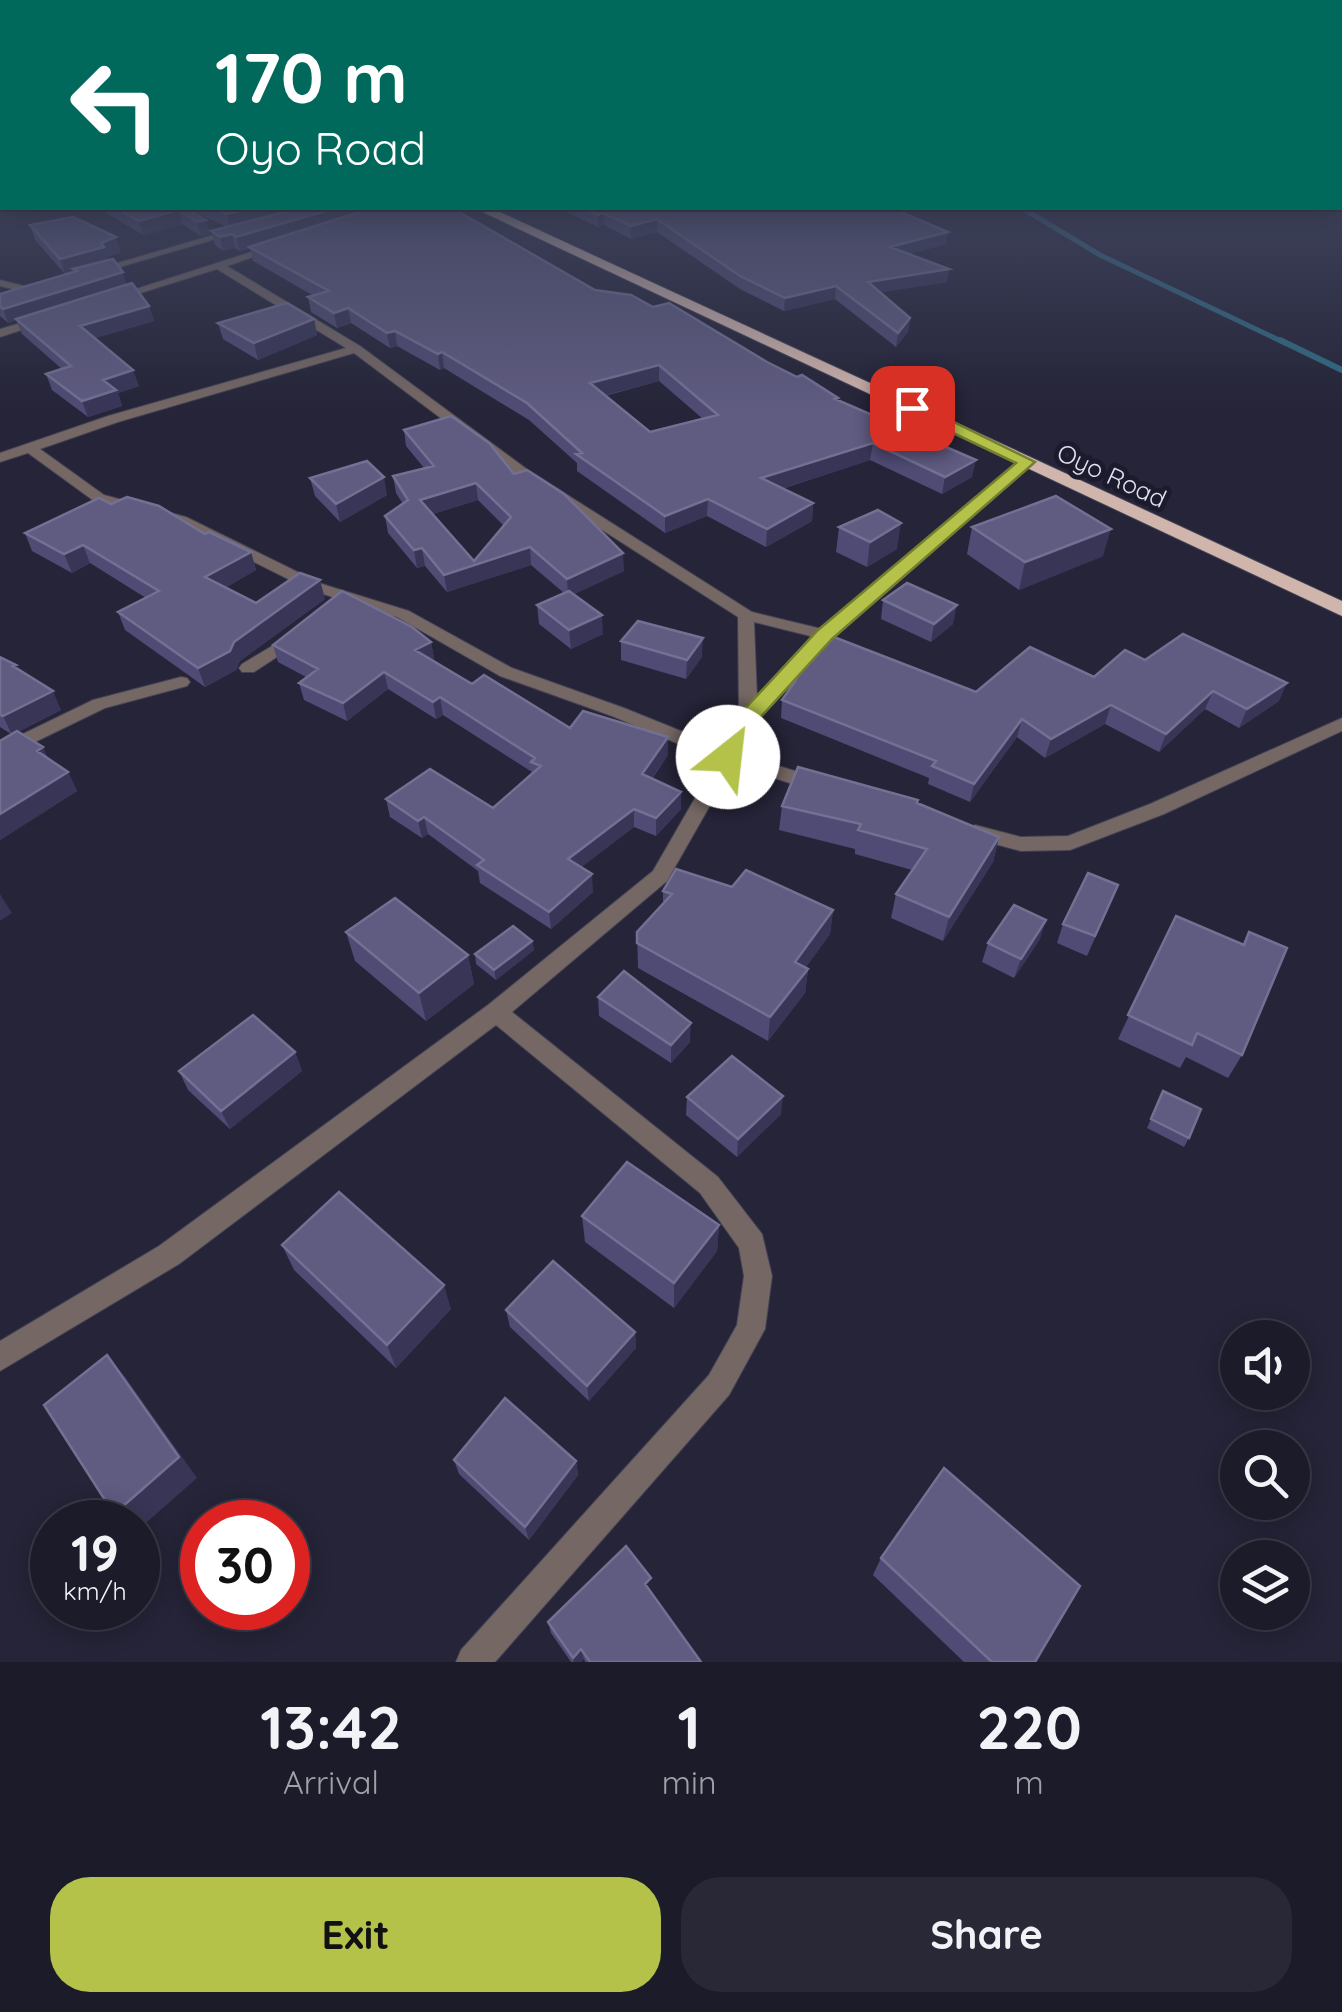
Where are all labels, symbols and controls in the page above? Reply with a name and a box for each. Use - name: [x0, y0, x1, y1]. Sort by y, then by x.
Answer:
- text: 170 m: [215, 33, 408, 121]
- icon: left: [50, 40, 180, 170]
- text: Oyo Road: [215, 120, 426, 176]
- pin: [870, 366, 955, 451]
- icon: arrive: [885, 381, 940, 436]
- street label: Oyo Road: [1052, 436, 1172, 514]
- position arrow: [676, 705, 780, 809]
- map controls: [1220, 1320, 1310, 1630]
- button: sound: [1220, 1320, 1310, 1410]
- button: search: [1220, 1430, 1310, 1520]
- speed limit sign: 30: [180, 1500, 310, 1630]
- text: 19: [71, 1521, 119, 1584]
- button: layers: [1220, 1540, 1310, 1630]
- text: km/h: [63, 1575, 127, 1606]
- text: 13:42: [260, 1689, 402, 1764]
- text: 1: [677, 1689, 701, 1764]
- text: 220: [977, 1689, 1082, 1764]
- text: Arrival: [283, 1762, 379, 1802]
- text: min: [662, 1762, 716, 1802]
- text: m: [1015, 1762, 1044, 1802]
- button: Exit: [50, 1877, 661, 1992]
- button: Share: [681, 1877, 1292, 1992]

